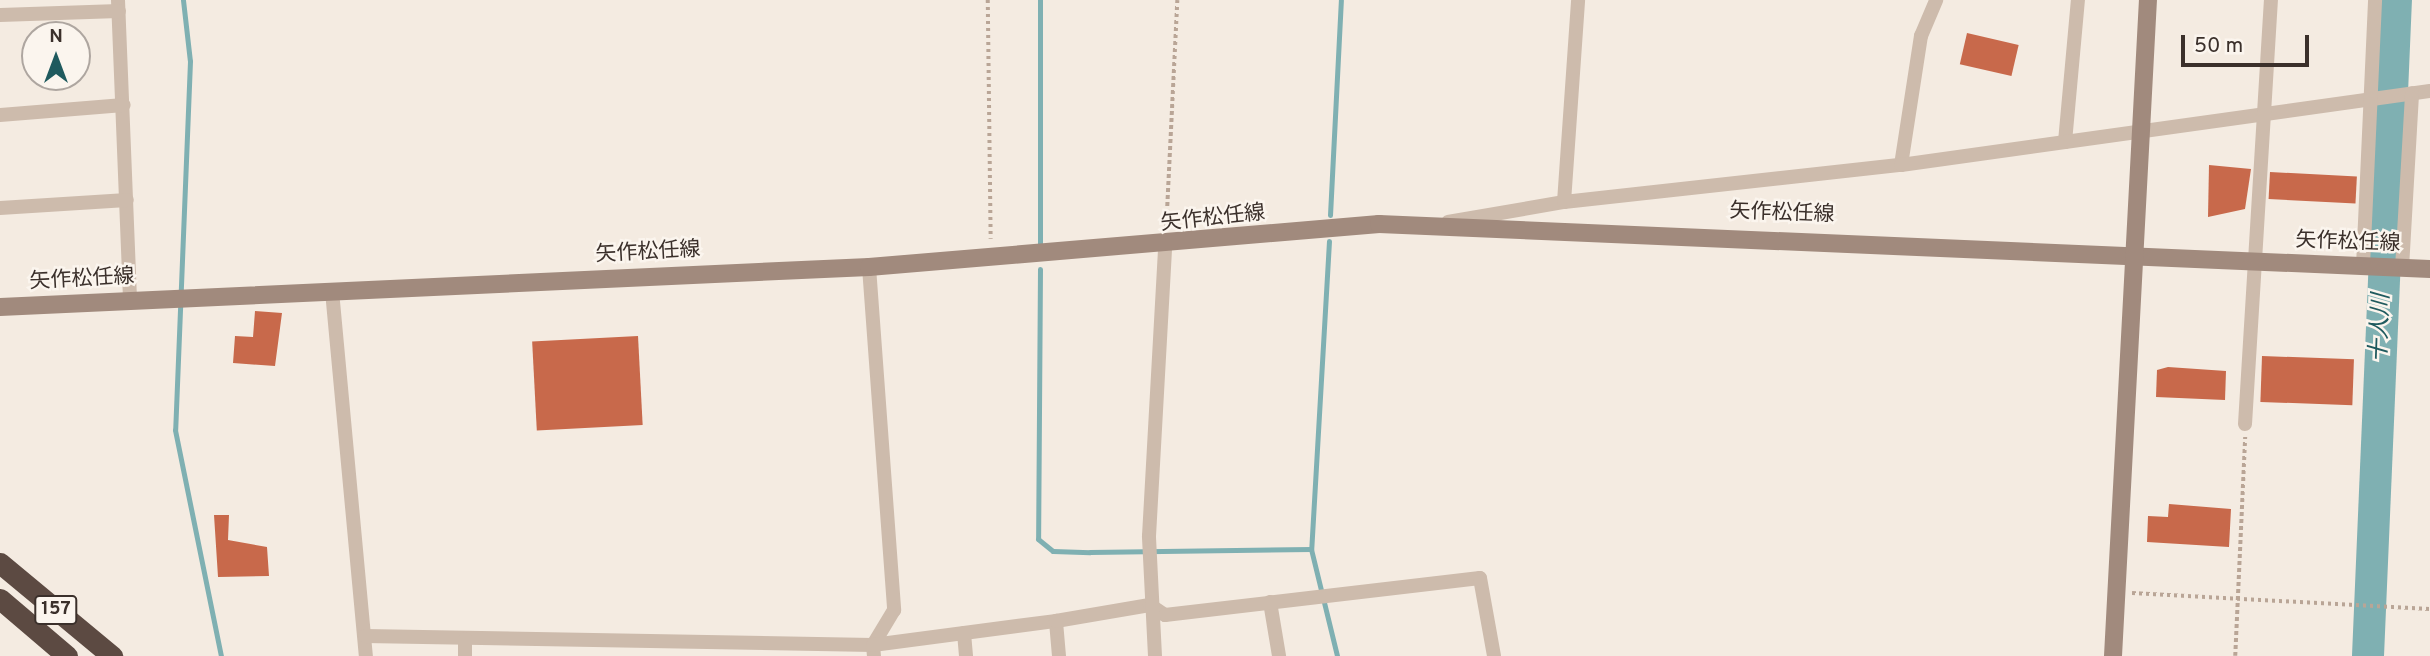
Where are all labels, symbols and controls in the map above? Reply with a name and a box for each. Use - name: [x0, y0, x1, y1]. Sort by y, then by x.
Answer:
- north arrow: [21, 21, 91, 91]
- scale bar: [2185, 21, 2313, 65]
- text: N: [49, 25, 63, 49]
- text: 50 m: [2194, 33, 2243, 60]
- street label: 矢作松任線: [1729, 200, 1835, 228]
- street label: 矢作松任線: [1159, 201, 1267, 237]
- street label: 矢作松任線: [2295, 229, 2401, 257]
- street label: 矢作松任線: [595, 238, 701, 268]
- street label: 矢作松任線: [29, 265, 135, 295]
- water label: 十人川: [2367, 293, 2397, 363]
- road number: 157: [33, 594, 79, 625]

